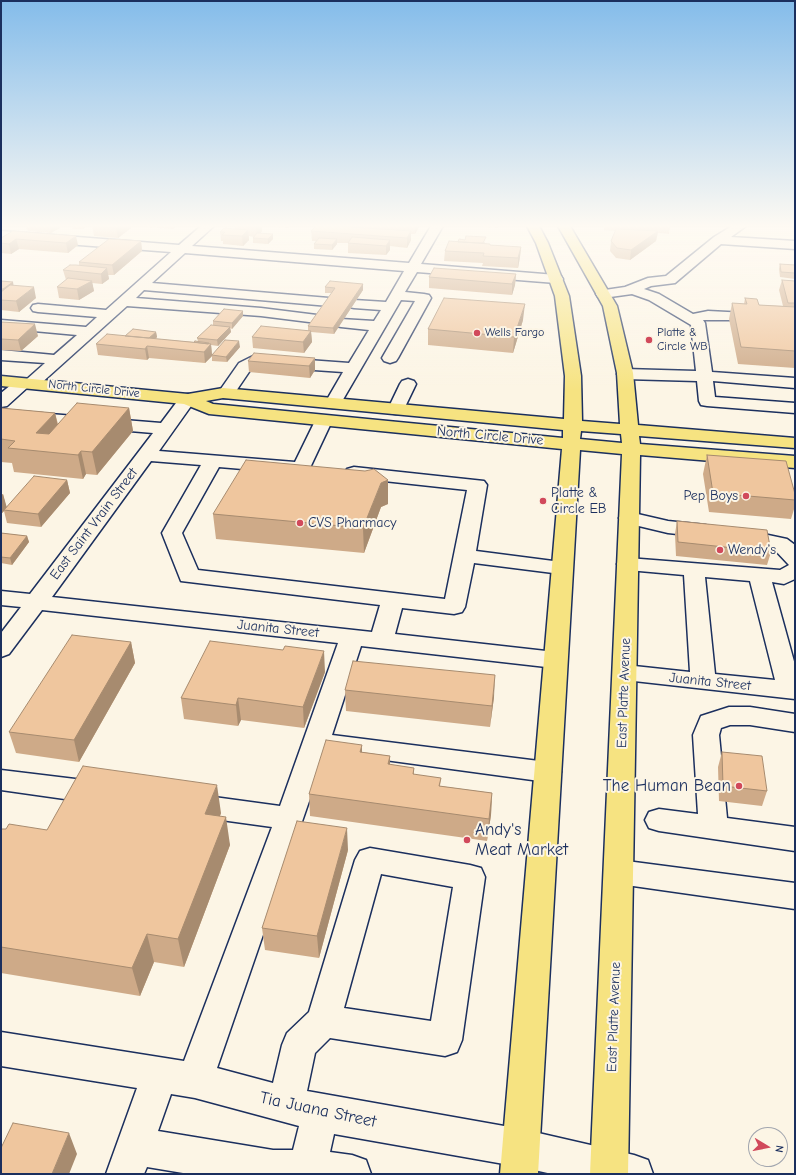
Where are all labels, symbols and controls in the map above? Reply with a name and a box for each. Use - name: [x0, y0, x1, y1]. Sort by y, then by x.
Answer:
- place label: Wells Fargo: [485, 326, 544, 340]
- place label: Platte & Circle WB: [657, 326, 708, 354]
- marker: Wells Fargo: [472, 328, 482, 338]
- marker: Platte & Circle WB: [644, 335, 654, 345]
- street label: North Circle Drive: [48, 377, 140, 401]
- street label: North Circle Drive: [436, 423, 544, 449]
- street label: East Saint Vrain Street: [47, 465, 141, 583]
- place label: Platte & Circle EB: [551, 485, 607, 518]
- place label: Pep Boys: [684, 488, 738, 504]
- marker: Pep Boys: [741, 491, 751, 501]
- marker: Platte & Circle EB: [538, 496, 548, 506]
- place label: CVS Pharmacy: [308, 515, 396, 531]
- marker: CVS Pharmacy: [295, 518, 305, 528]
- place label: Wendy's: [728, 542, 776, 558]
- marker: Wendy's: [715, 545, 725, 555]
- street label: Juanita Street: [236, 616, 320, 642]
- street label: East Platte Avenue: [614, 638, 634, 748]
- street label: Juanita Street: [668, 669, 752, 695]
- place label: The Human Bean: [603, 776, 731, 796]
- marker: The Human Bean: [734, 781, 744, 791]
- place label: Andy's Meat Market: [475, 820, 568, 860]
- marker: Andy's Meat Market: [462, 835, 472, 845]
- street label: East Platte Avenue: [604, 962, 624, 1072]
- street label: Tia Juana Street: [258, 1088, 378, 1132]
- north arrow: [748, 1127, 788, 1167]
- text: N: [772, 1144, 786, 1154]

